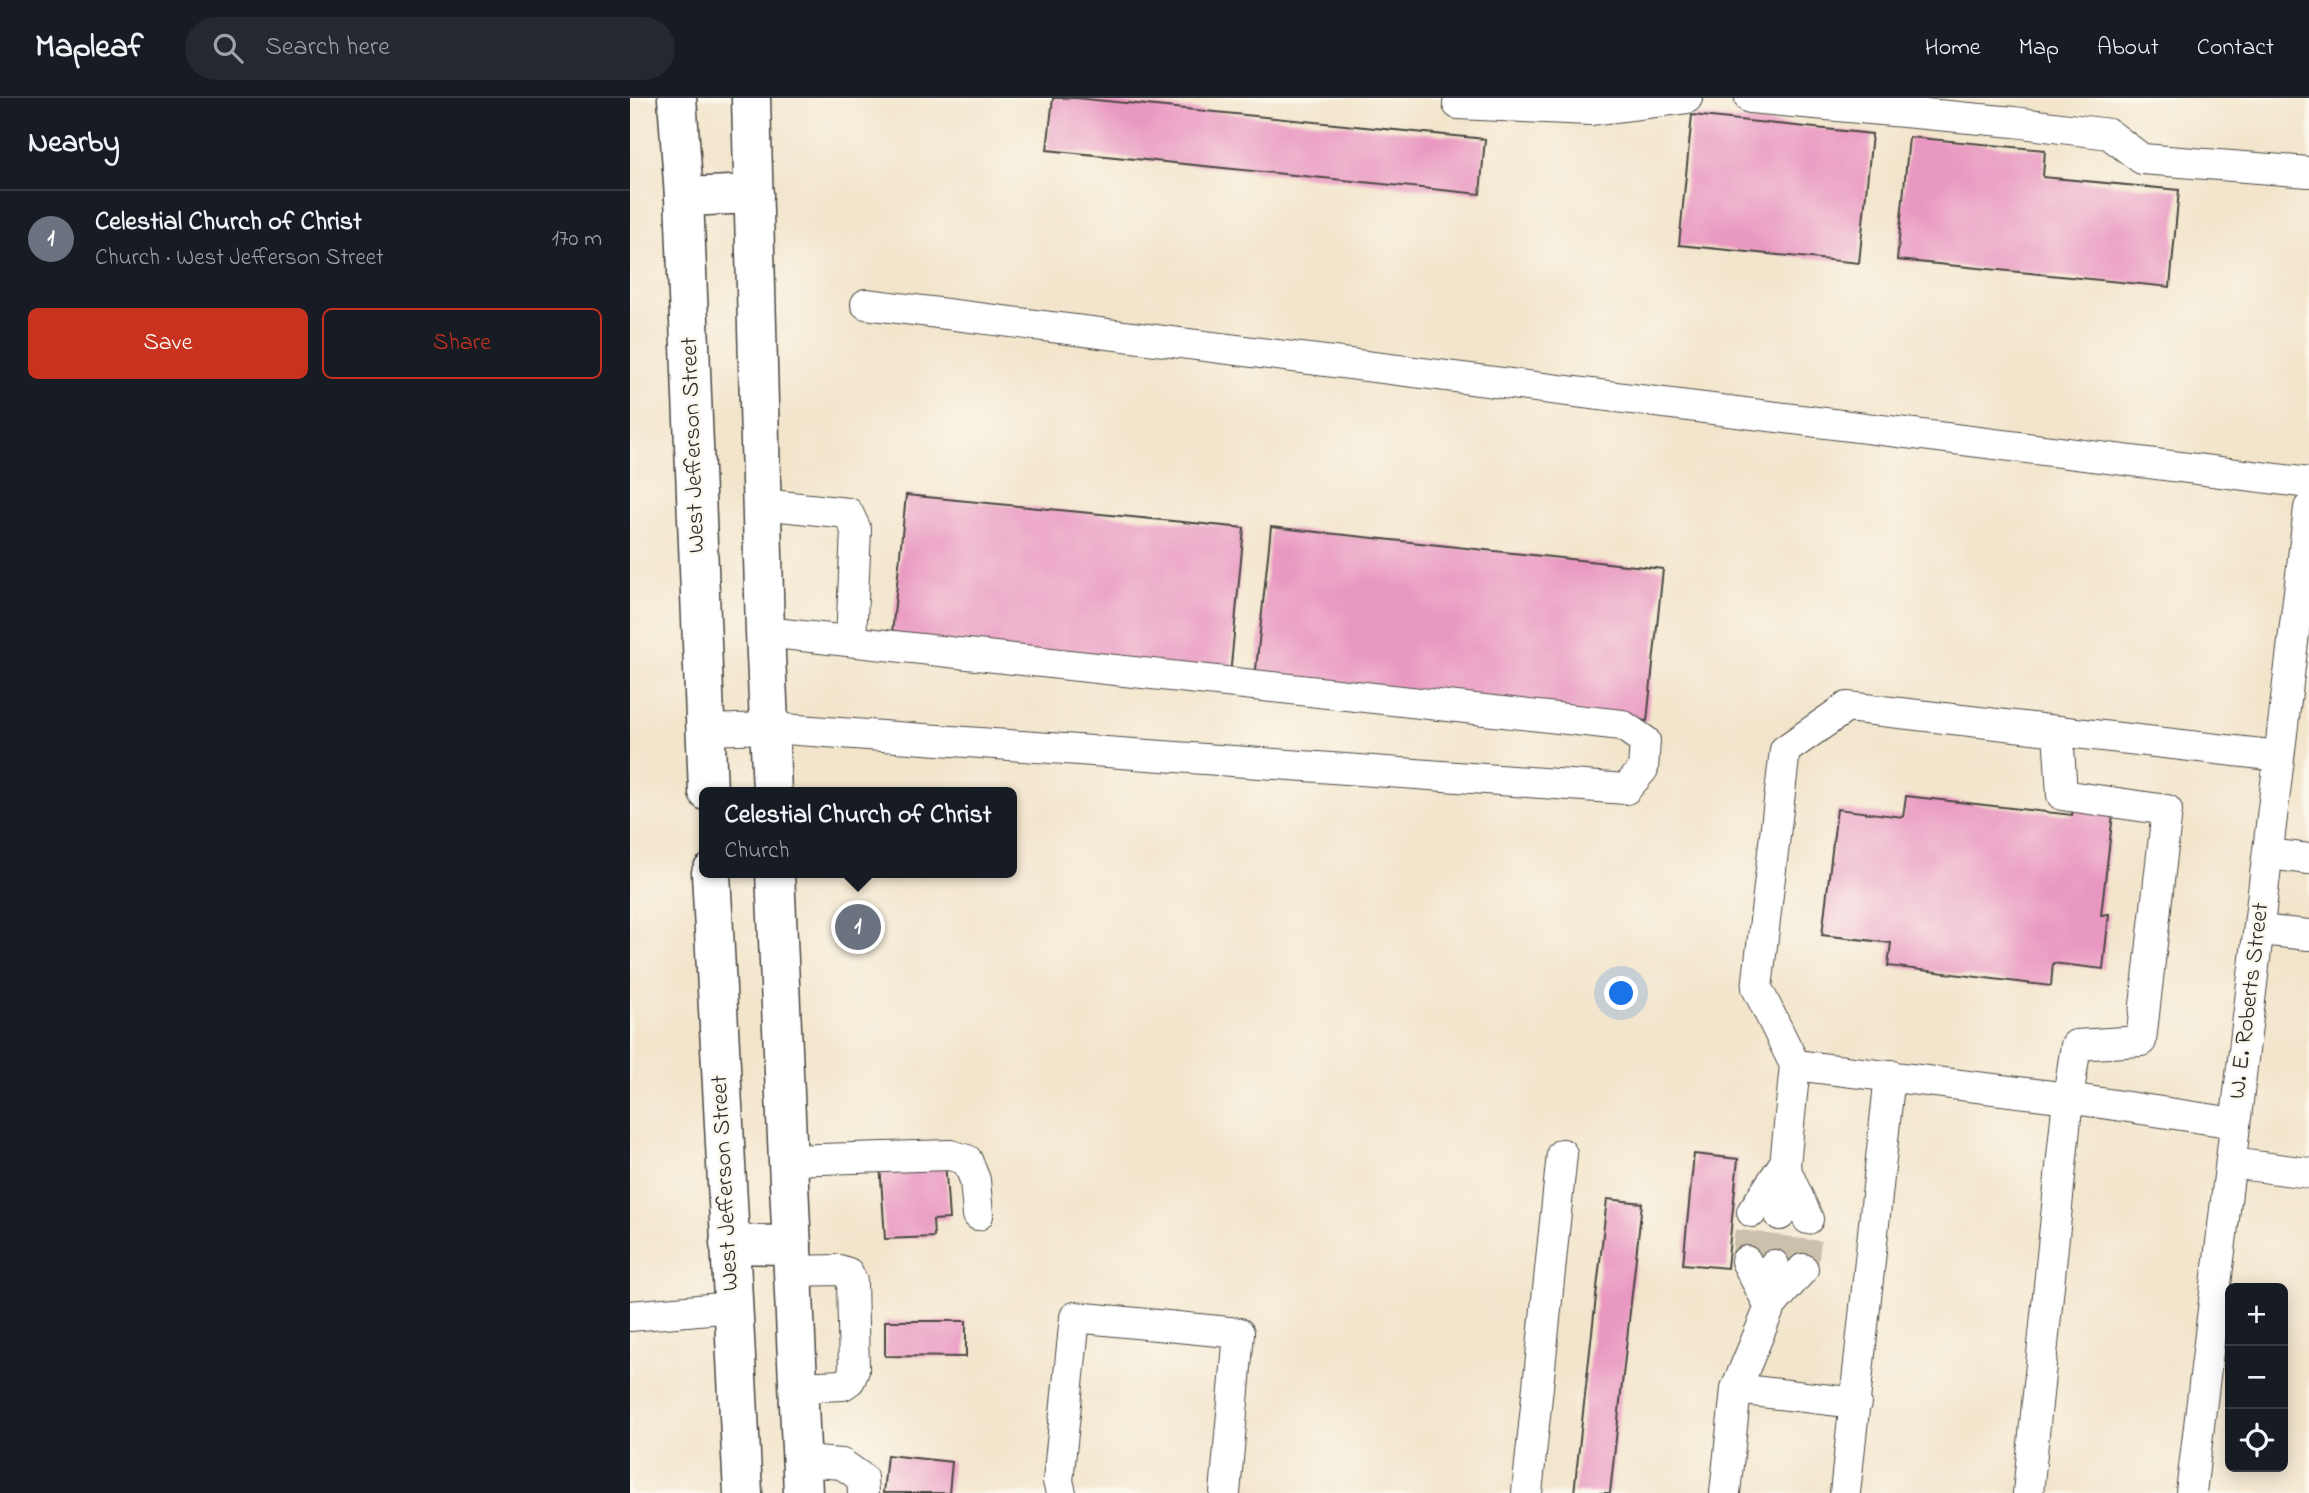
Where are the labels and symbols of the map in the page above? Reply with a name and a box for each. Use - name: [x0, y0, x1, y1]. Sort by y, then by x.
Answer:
- street label: West Jefferson Street: [673, 336, 715, 554]
- pin: 1: [835, 901, 881, 953]
- street label: W. E. Roberts Street: [2221, 901, 2279, 1101]
- your location: [1604, 976, 1638, 1010]
- street label: West Jefferson Street: [703, 1074, 749, 1292]

